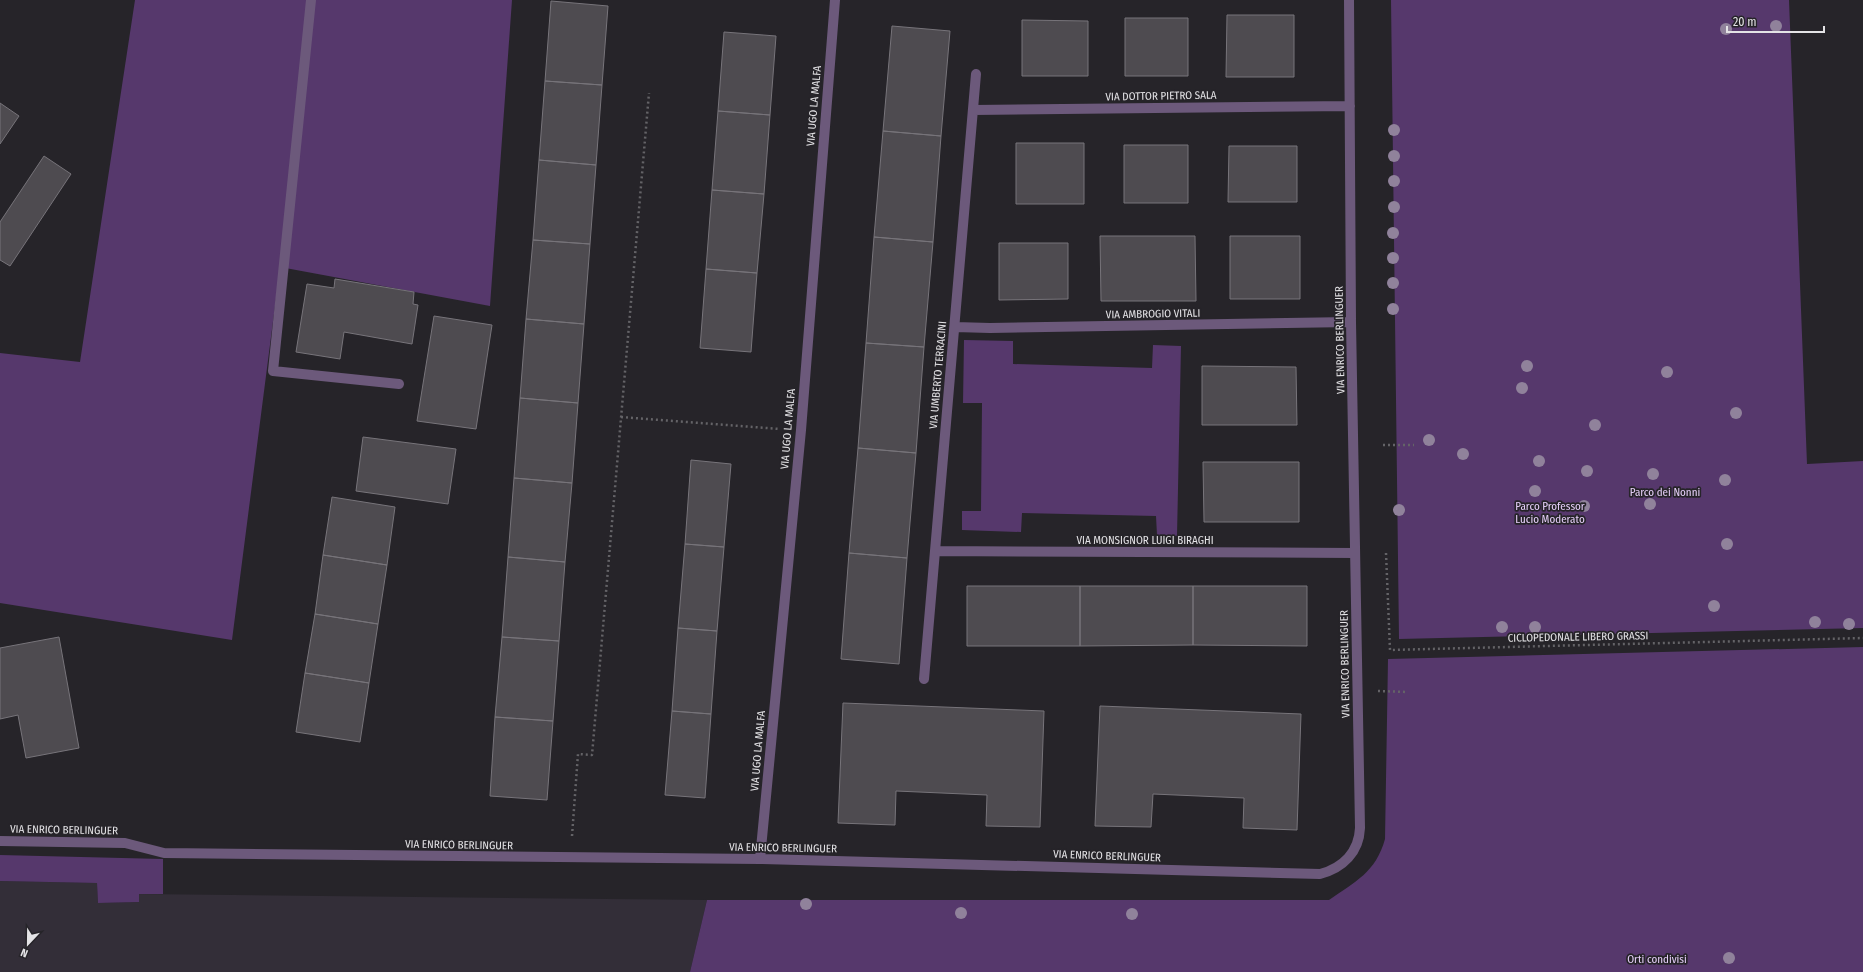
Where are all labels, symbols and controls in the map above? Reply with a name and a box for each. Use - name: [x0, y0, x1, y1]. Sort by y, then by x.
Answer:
- scale bar: [1727, 8, 1824, 34]
- text: 20 m: [1733, 15, 1757, 29]
- street label: VIA UGO LA MALFA: [804, 65, 824, 147]
- street label: VIA DOTTOR PIETRO SALA: [1105, 89, 1217, 103]
- street label: VIA ENRICO BERLINGUER: [1333, 286, 1347, 394]
- street label: VIA AMBROGIO VITALI: [1106, 307, 1200, 321]
- street label: VIA UMBERTO TERRACINI: [927, 321, 949, 429]
- street label: VIA UGO LA MALFA: [778, 388, 798, 470]
- park label: Parco dei Nonni: [1630, 486, 1700, 499]
- park label: Parco Professor Lucio Moderato: [1515, 500, 1585, 526]
- street label: VIA MONSIGNOR LUIGI BIRAGHI: [1076, 534, 1214, 547]
- street label: VIA ENRICO BERLINGUER: [1338, 610, 1352, 718]
- street label: CICLOPEDONALE LIBERO GRASSI: [1508, 629, 1648, 645]
- street label: VIA UGO LA MALFA: [748, 710, 768, 792]
- street label: VIA ENRICO BERLINGUER: [10, 823, 118, 837]
- street label: VIA ENRICO BERLINGUER: [405, 838, 513, 852]
- street label: VIA ENRICO BERLINGUER: [729, 841, 837, 855]
- street label: VIA ENRICO BERLINGUER: [1053, 848, 1161, 864]
- north arrow: [8, 924, 48, 964]
- text: N: [19, 946, 30, 960]
- park label: Orti condivisi: [1627, 953, 1687, 966]

